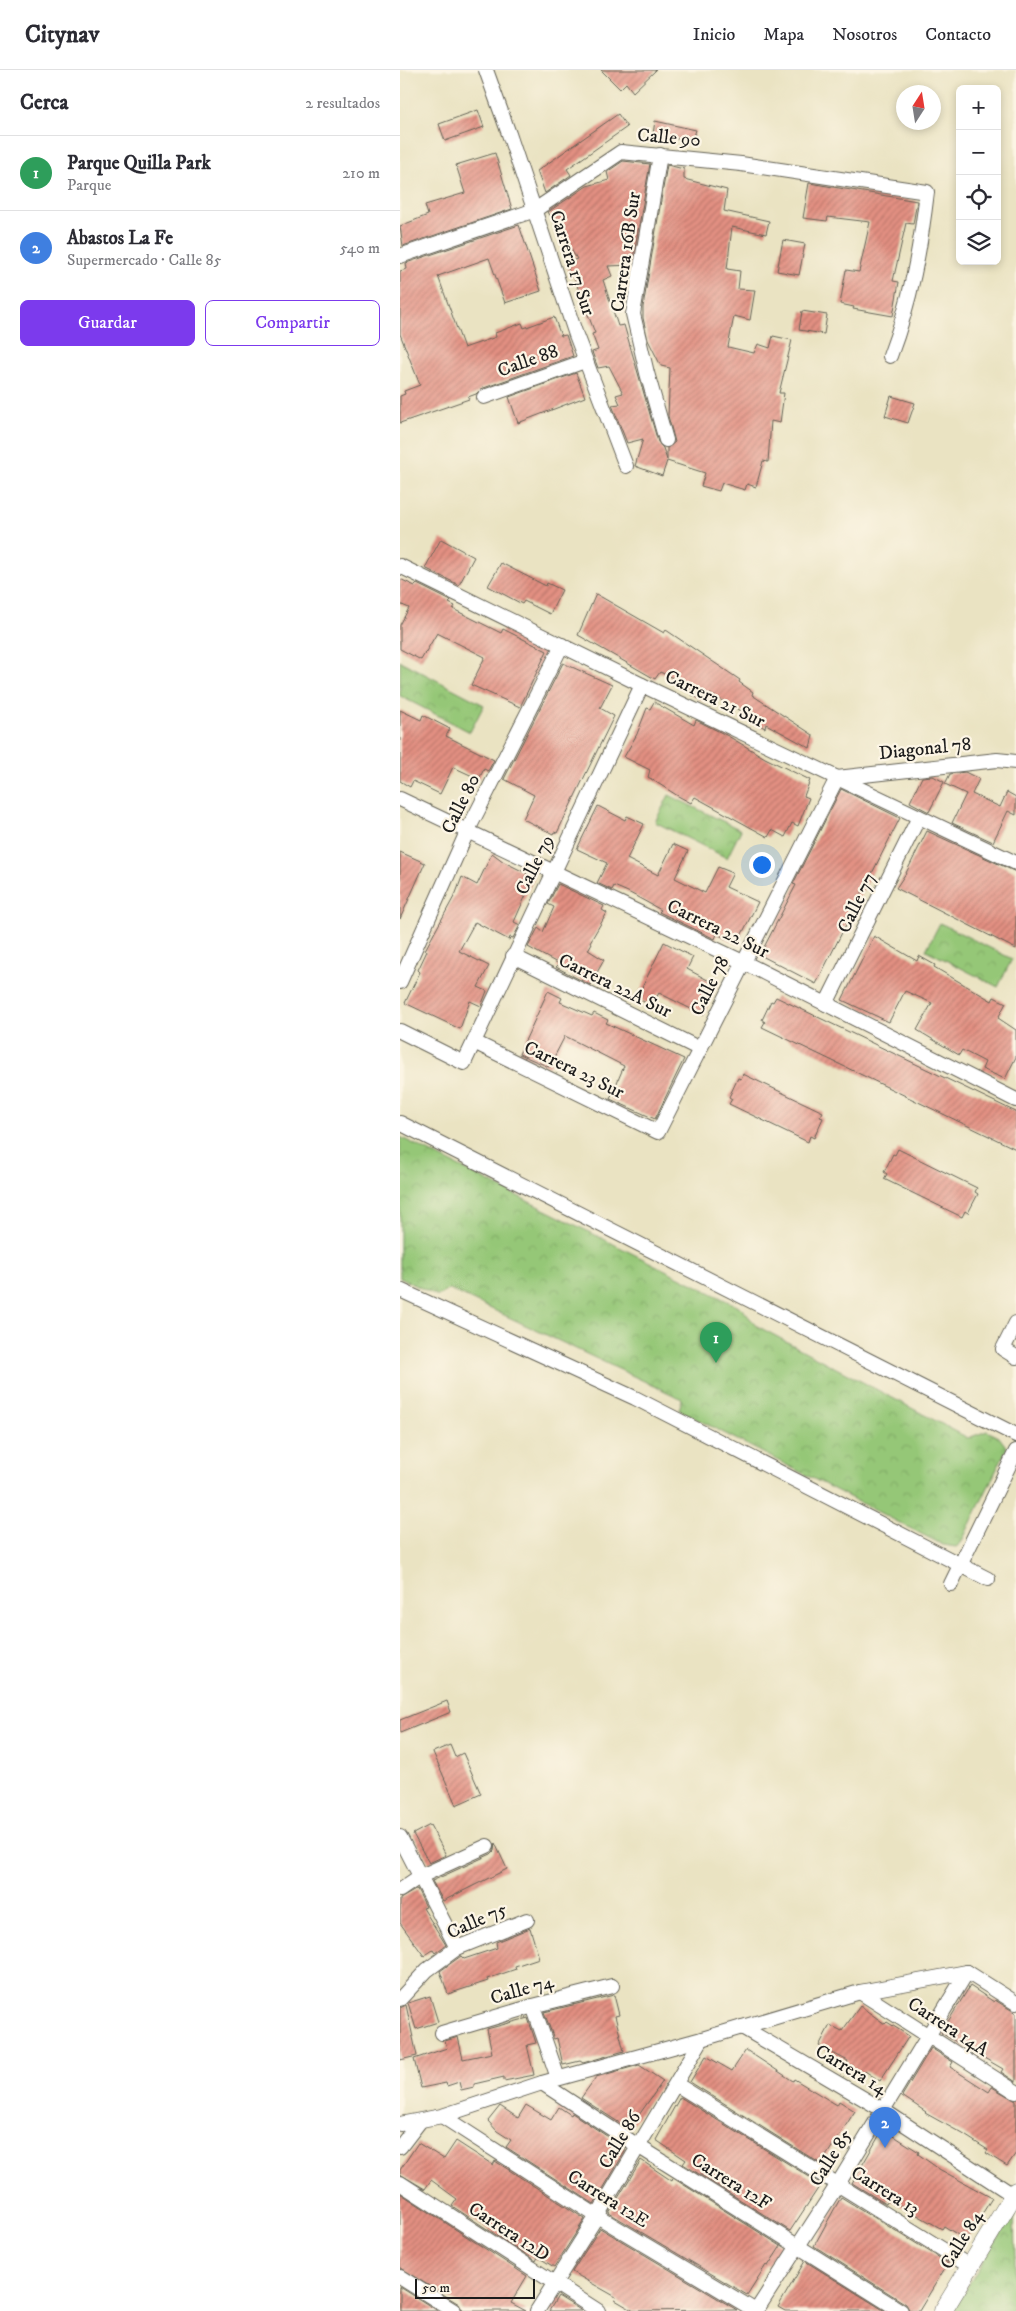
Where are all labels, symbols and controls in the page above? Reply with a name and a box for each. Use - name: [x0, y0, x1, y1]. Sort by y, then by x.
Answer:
- text: Citynav: [25, 20, 99, 50]
- text: Inicio: [693, 24, 735, 46]
- text: Mapa: [763, 24, 804, 46]
- text: Nosotros: [832, 24, 897, 46]
- text: Contacto: [925, 24, 991, 46]
- north arrow: [896, 85, 941, 130]
- map controls: [956, 85, 1001, 265]
- button: +: [956, 85, 1001, 130]
- text: Cerca: [20, 90, 68, 116]
- text: 2 resultados: [305, 93, 380, 113]
- street label: Calle 90: [636, 124, 702, 152]
- button: −: [956, 130, 1001, 175]
- text: Parque Quilla Park: [67, 152, 211, 175]
- text: 1: [33, 163, 39, 183]
- text: 210 m: [342, 163, 380, 183]
- text: Parque: [67, 175, 111, 195]
- button: locate: [956, 175, 1001, 220]
- street label: Carrera 16B Sur: [606, 190, 646, 314]
- street label: Carrera 17 Sur: [544, 208, 600, 318]
- button: layers: [956, 220, 1001, 265]
- text: Abastos La Fe: [67, 227, 173, 250]
- text: 2: [32, 238, 40, 258]
- text: 540 m: [340, 238, 380, 258]
- text: Supermercado · Calle 85: [67, 250, 221, 270]
- button: Guardar: [20, 300, 195, 346]
- button: Compartir: [205, 300, 380, 346]
- street label: Calle 88: [494, 339, 562, 383]
- street label: Carrera 21 Sur: [661, 665, 769, 733]
- street label: Diagonal 78: [878, 733, 972, 765]
- street label: Calle 80: [437, 770, 485, 838]
- street label: Calle 79: [511, 831, 559, 899]
- your location: [749, 852, 775, 878]
- street label: Calle 77: [833, 869, 881, 937]
- street label: Carrera 22 Sur: [663, 894, 773, 964]
- street label: Carrera 22A Sur: [555, 949, 675, 1023]
- street label: Calle 78: [686, 952, 734, 1020]
- street label: Carrera 23 Sur: [520, 1036, 628, 1104]
- pin: 1: [700, 1322, 732, 1363]
- street label: Calle 75: [443, 1897, 511, 1944]
- street label: Calle 74: [488, 1970, 557, 2010]
- street label: Carrera 14A: [903, 1992, 994, 2062]
- street label: Carrera 14: [811, 2040, 892, 2101]
- street label: Calle 86: [594, 2106, 647, 2173]
- pin: 2: [869, 2107, 901, 2148]
- street label: Calle 85: [805, 2125, 858, 2191]
- street label: Carrera 12F: [687, 2148, 776, 2216]
- street label: Carrera 13: [847, 2161, 923, 2221]
- street label: Carrera 12E: [563, 2165, 653, 2233]
- street label: Carrera 12D: [464, 2197, 554, 2267]
- street label: Calle 84: [936, 2206, 989, 2274]
- scale bar: [415, 2276, 535, 2299]
- text: 50 m: [422, 2279, 450, 2297]

